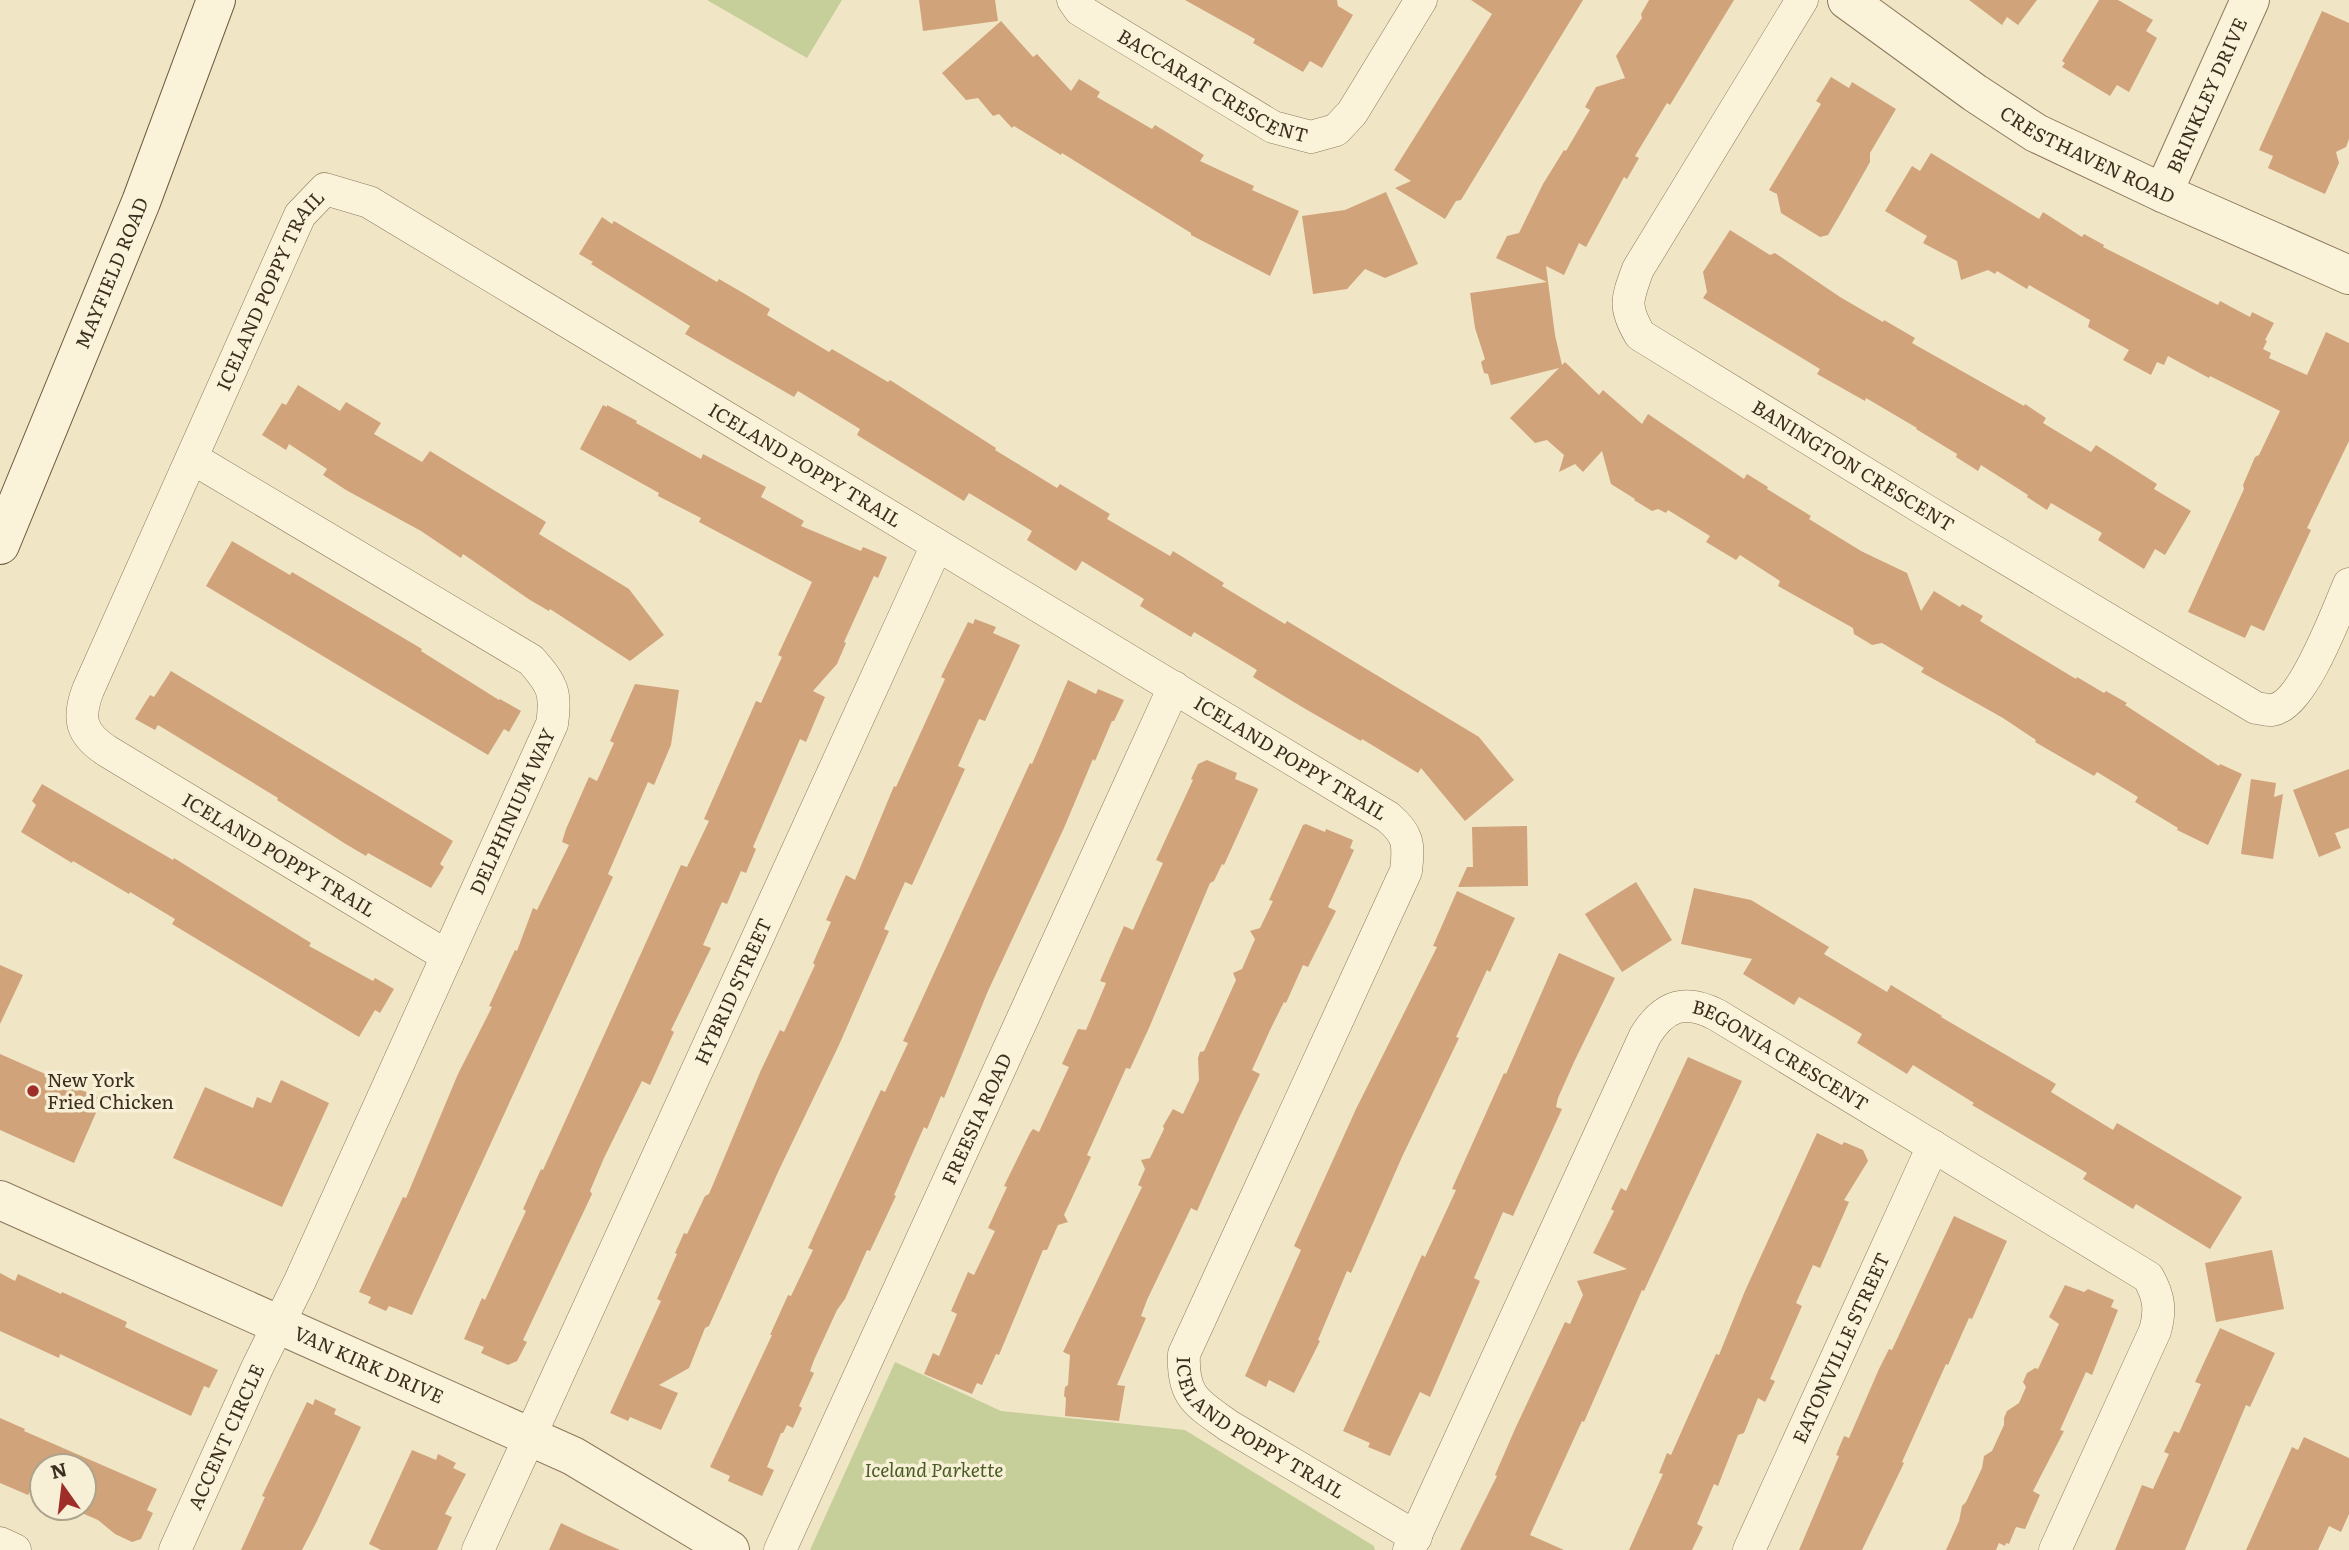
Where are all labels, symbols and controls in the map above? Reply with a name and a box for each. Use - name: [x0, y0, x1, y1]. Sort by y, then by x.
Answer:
- street label: BRINKLEY DRIVE: [2159, 13, 2253, 177]
- street label: BACCARAT CRESCENT: [1113, 21, 1311, 149]
- street label: CRESTHAVEN ROAD: [1995, 98, 2180, 210]
- street label: ICELAND POPPY TRAIL: [208, 183, 330, 395]
- street label: MAYFIELD ROAD: [67, 193, 155, 353]
- street label: BANINGTON CRESCENT: [1747, 392, 1960, 538]
- street label: ICELAND POPPY TRAIL: [704, 395, 908, 533]
- street label: ICELAND POPPY TRAIL: [1189, 688, 1393, 826]
- street label: DELPHINIUM WAY: [462, 723, 561, 899]
- street label: ICELAND POPPY TRAIL: [178, 785, 381, 923]
- street label: HYBRID STREET: [687, 913, 778, 1069]
- street label: BEGONIA CRESCENT: [1690, 992, 1874, 1117]
- street label: FREESIA ROAD: [934, 1048, 1018, 1189]
- place label: New York Fried Chicken: [47, 1065, 174, 1115]
- marker: New York Fried Chicken: [25, 1083, 41, 1099]
- street label: EATONVILLE STREET: [1785, 1248, 1896, 1447]
- street label: VAN KIRK DRIVE: [290, 1318, 449, 1410]
- street label: ICELAND POPPY TRAIL: [1171, 1356, 1351, 1505]
- street label: ACCENT CIRCLE: [180, 1359, 270, 1514]
- north arrow: [28, 1452, 98, 1522]
- text: N: [48, 1454, 70, 1485]
- park label: Iceland Parkette: [865, 1455, 1003, 1483]

